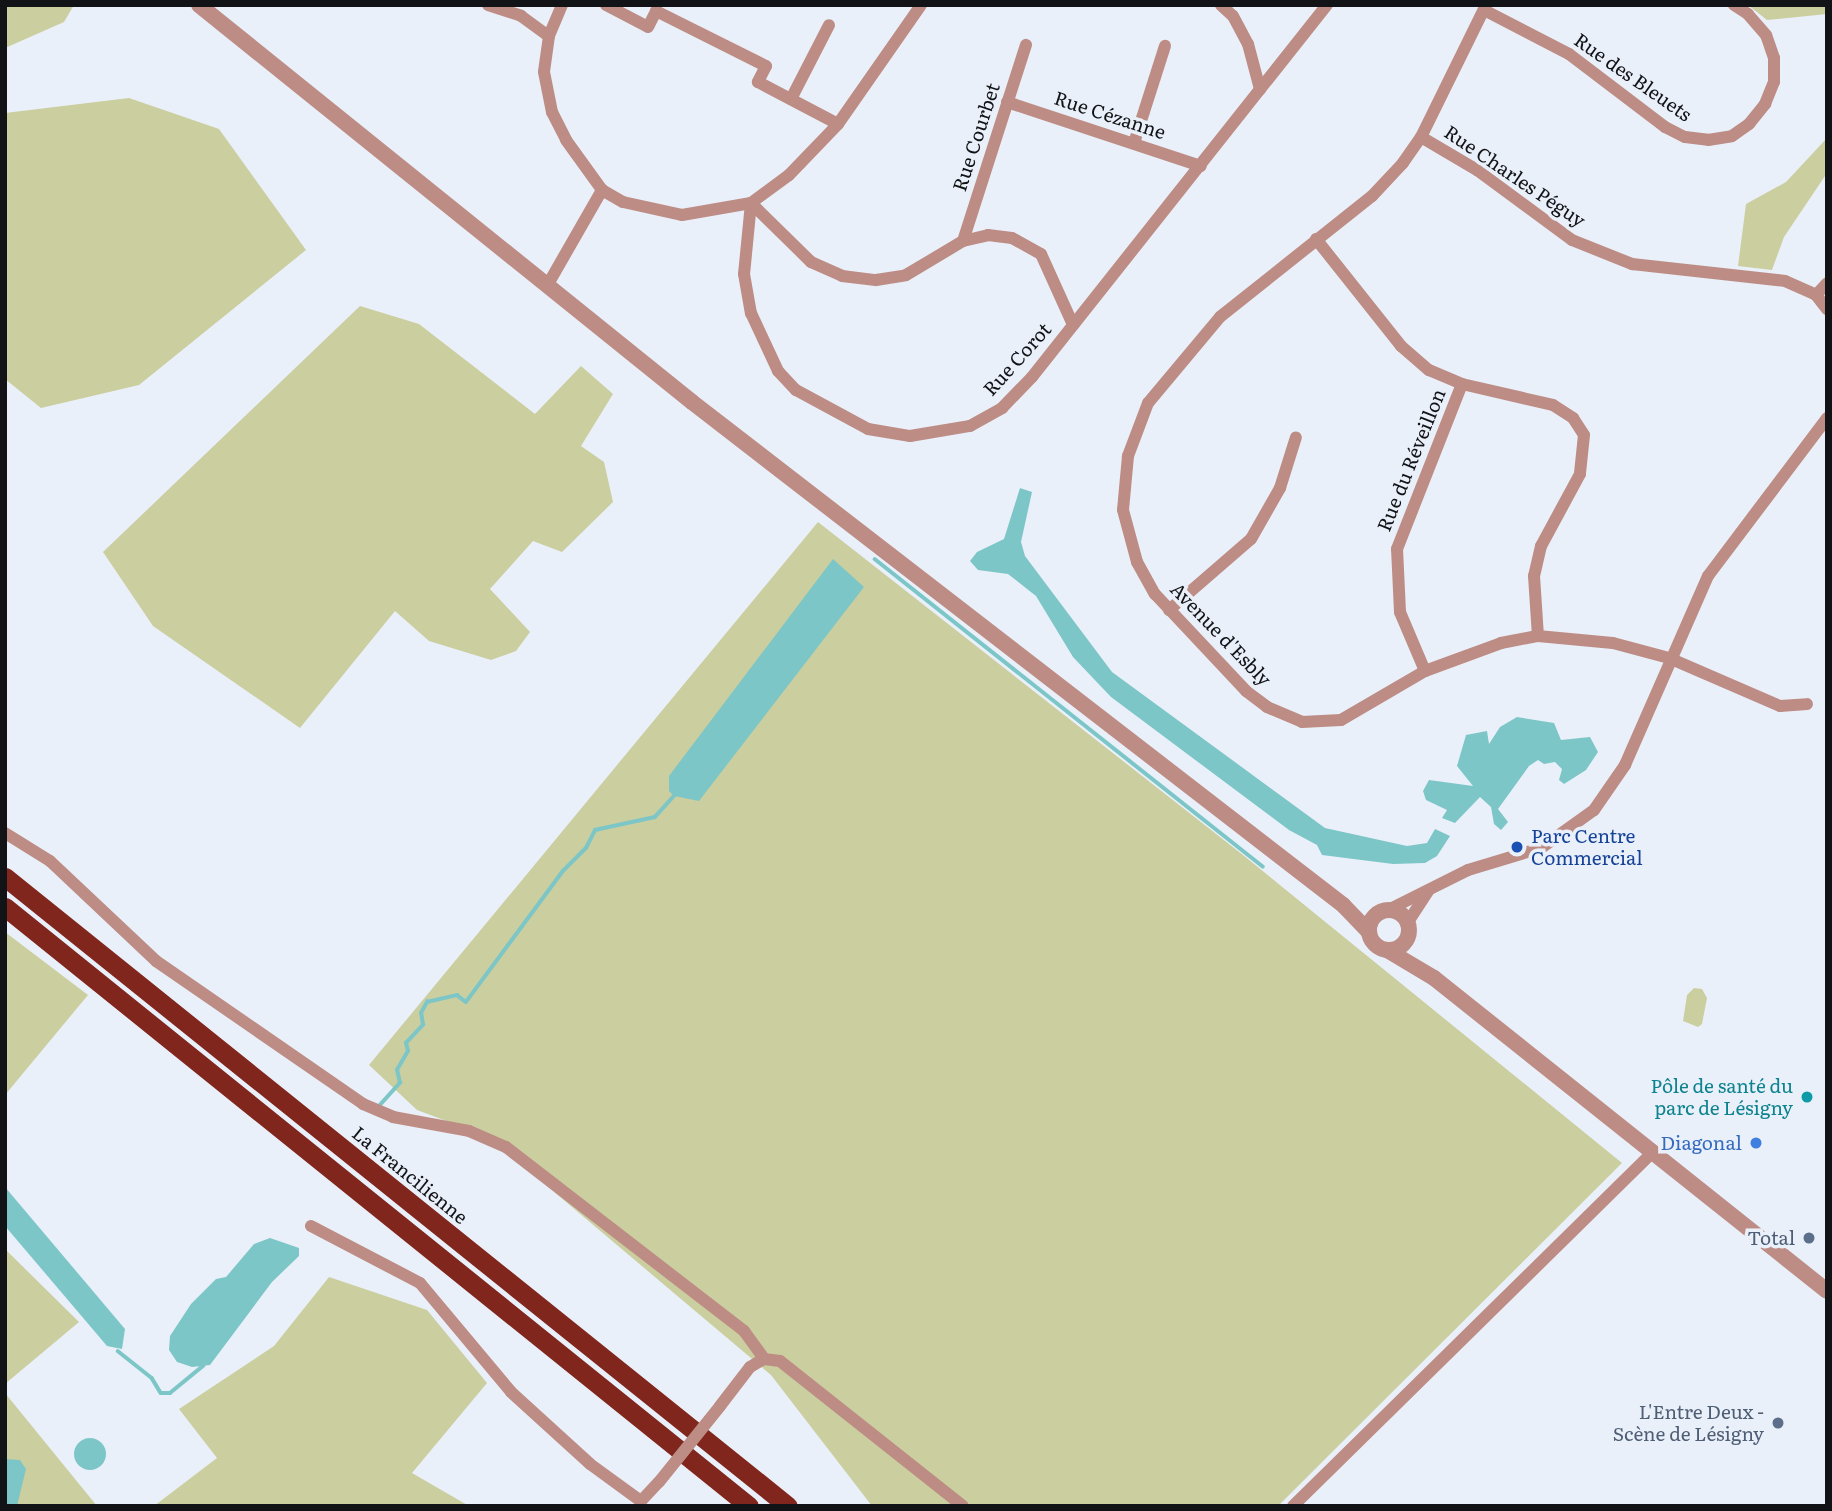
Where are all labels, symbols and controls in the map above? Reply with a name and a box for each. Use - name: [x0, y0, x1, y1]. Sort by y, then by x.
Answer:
- street label: Rue des Bleuets: [1570, 28, 1696, 126]
- street label: Rue Courbet: [948, 80, 1004, 194]
- street label: Rue Cézanne: [1051, 86, 1169, 144]
- street label: Rue Charles Péguy: [1440, 120, 1590, 232]
- street label: Rue Corot: [978, 318, 1056, 400]
- street label: Rue du Réveillon: [1372, 385, 1450, 535]
- street label: Avenue d'Esbly: [1166, 578, 1276, 690]
- place label: Parc Centre Commercial: [1531, 825, 1643, 869]
- marker: Parc Centre Commercial: [1509, 839, 1525, 855]
- place label: Pôle de santé du parc de Lésigny: [1651, 1075, 1793, 1119]
- marker: Pôle de santé du parc de Lésigny: [1799, 1089, 1815, 1105]
- street label: La Francilienne: [348, 1122, 472, 1228]
- place label: Diagonal: [1661, 1132, 1742, 1154]
- marker: Diagonal: [1748, 1135, 1764, 1151]
- place label: Total: [1747, 1227, 1795, 1249]
- marker: Total: [1801, 1230, 1817, 1246]
- place label: L'Entre Deux - Scène de Lésigny: [1613, 1401, 1764, 1445]
- marker: L'Entre Deux - Scène de Lésigny: [1770, 1415, 1786, 1431]

